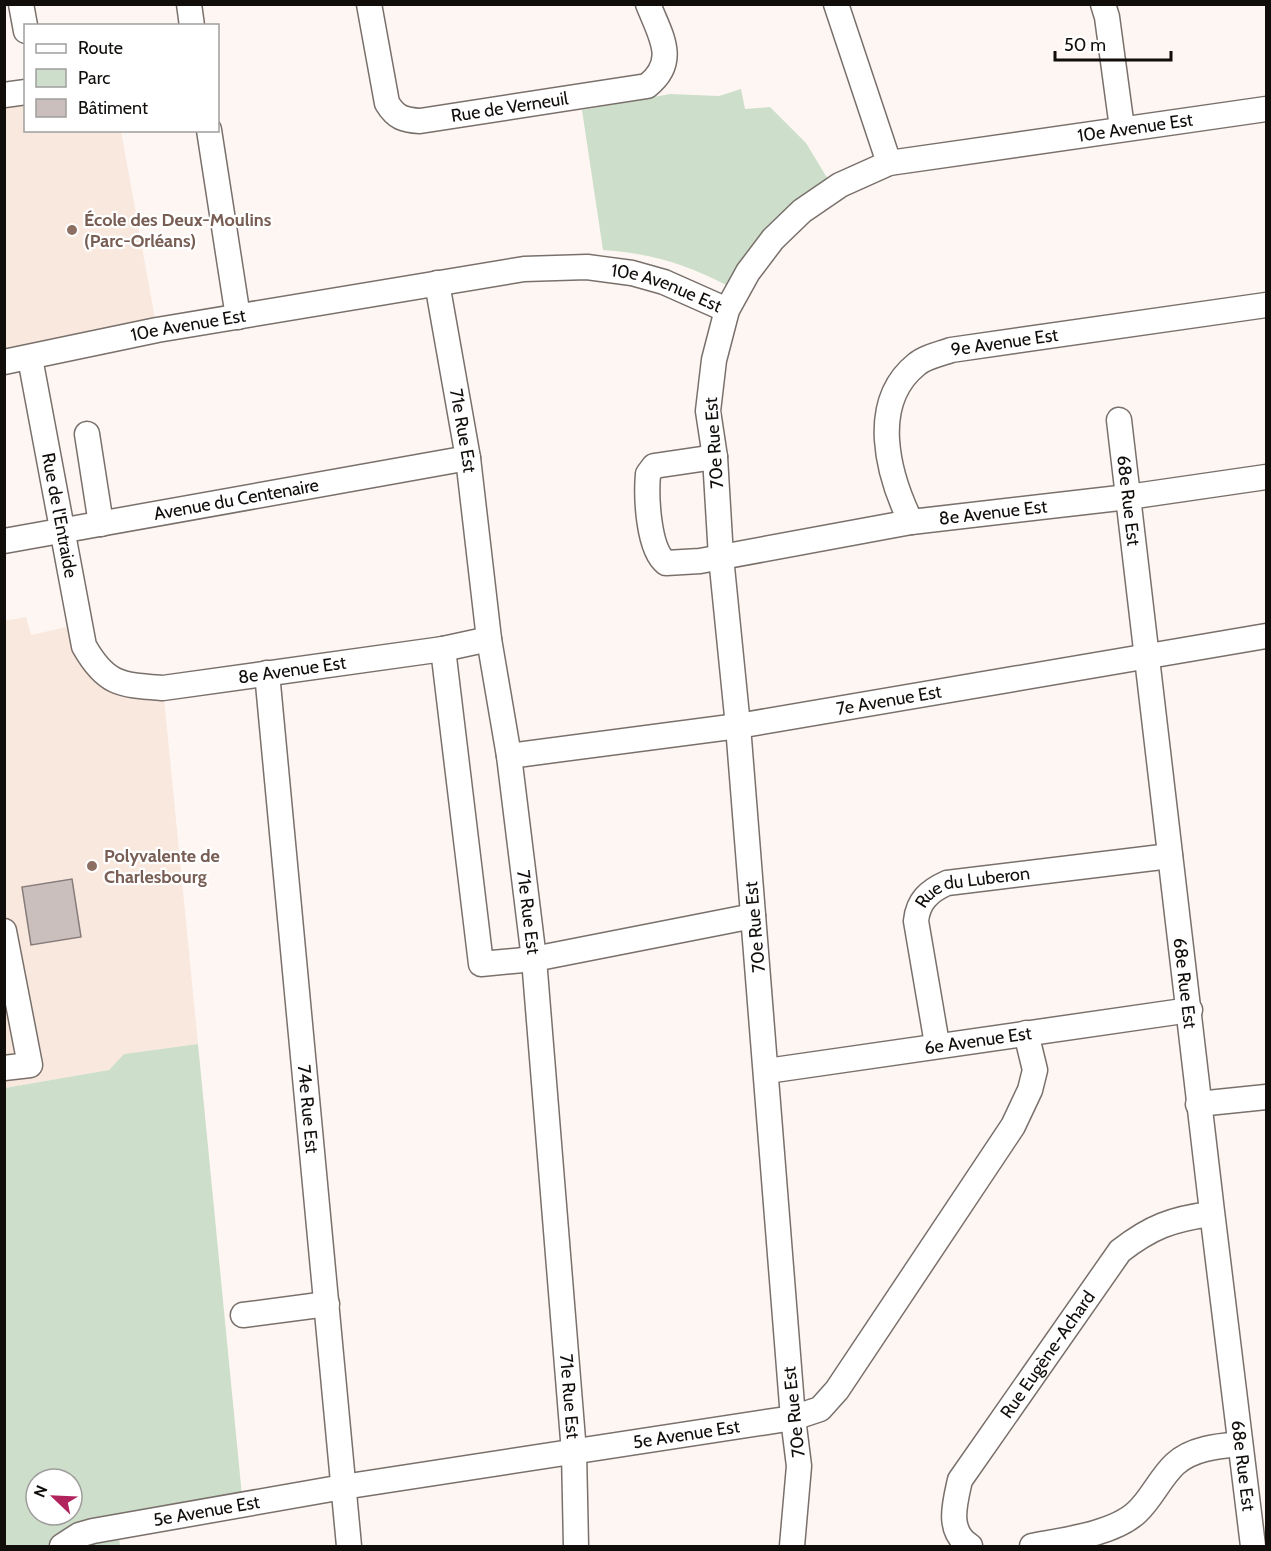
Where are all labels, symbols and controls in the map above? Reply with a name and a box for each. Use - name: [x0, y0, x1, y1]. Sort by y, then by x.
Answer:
- legend: [24, 24, 219, 132]
- scale bar: [1055, 24, 1170, 62]
- text: 50 m: [1064, 34, 1106, 56]
- text: Route: [78, 37, 123, 59]
- text: Parc: [78, 67, 110, 89]
- street label: Rue de Verneuil: [449, 87, 570, 127]
- text: Bâtiment: [78, 97, 148, 119]
- street label: 10e Avenue Est: [1076, 109, 1194, 147]
- place label: École des Deux-Moulins (Parc-Orléans): [84, 209, 272, 252]
- marker: École des Deux-Moulins (Parc-Orléans): [65, 223, 79, 237]
- street label: 10e Avenue Est: [610, 259, 725, 317]
- street label: 10e Avenue Est: [129, 304, 247, 346]
- street label: 9e Avenue Est: [949, 324, 1059, 361]
- street label: 71e Rue Est: [445, 387, 481, 474]
- street label: 70e Rue Est: [700, 397, 728, 489]
- street label: Rue de l'Entraide: [37, 451, 82, 580]
- street label: 68e Rue Est: [1112, 454, 1145, 547]
- street label: Avenue du Centenaire: [152, 474, 320, 525]
- street label: 8e Avenue Est: [938, 495, 1048, 530]
- street label: 8e Avenue Est: [237, 652, 347, 688]
- street label: 7e Avenue Est: [835, 681, 943, 720]
- place label: Polyvalente de Charlesbourg: [104, 845, 220, 888]
- marker: Polyvalente de Charlesbourg: [85, 859, 99, 873]
- street label: Rue du Luberon: [910, 862, 1031, 912]
- street label: 71e Rue Est: [512, 869, 544, 956]
- street label: 70e Rue Est: [740, 880, 770, 974]
- street label: 68e Rue Est: [1169, 937, 1201, 1030]
- street label: 6e Avenue Est: [923, 1022, 1033, 1059]
- street label: 74e Rue Est: [293, 1064, 323, 1154]
- street label: Rue Eugène-Achard: [995, 1287, 1100, 1423]
- street label: 71e Rue Est: [555, 1353, 584, 1440]
- street label: 70e Rue Est: [778, 1365, 810, 1459]
- street label: 5e Avenue Est: [631, 1415, 741, 1453]
- street label: 68e Rue Est: [1226, 1419, 1260, 1512]
- north arrow: [24, 1467, 84, 1527]
- text: N: [30, 1482, 52, 1500]
- street label: 5e Avenue Est: [152, 1491, 261, 1531]

